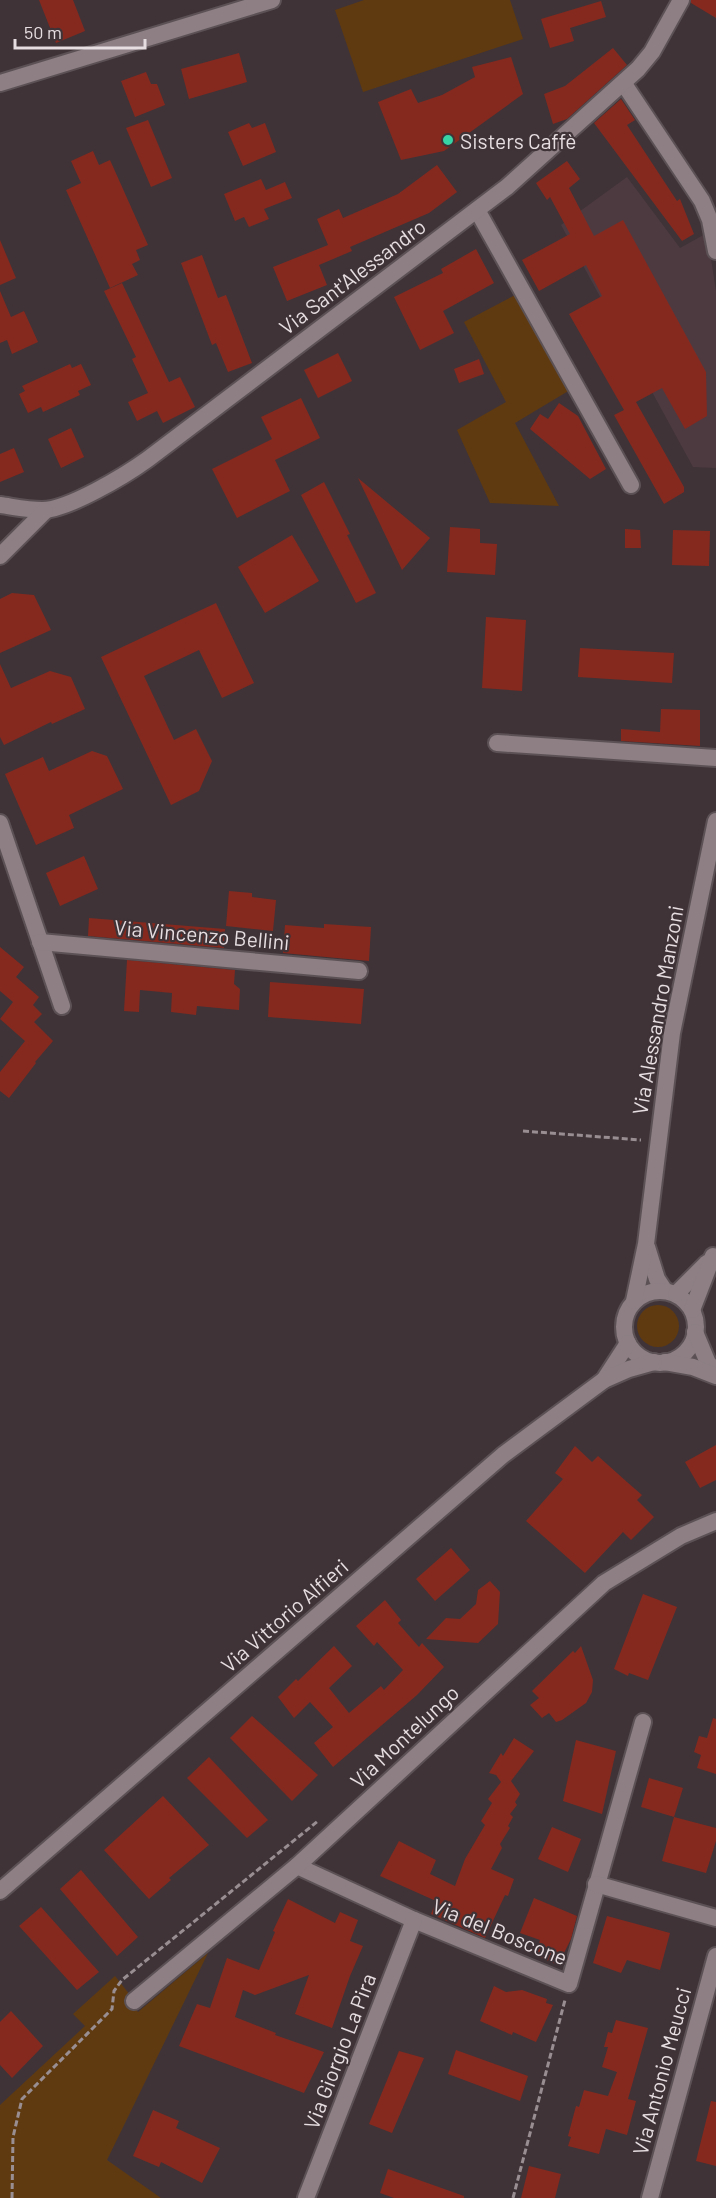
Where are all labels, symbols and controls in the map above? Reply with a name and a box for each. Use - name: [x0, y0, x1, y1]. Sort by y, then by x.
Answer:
- scale bar: [15, 12, 146, 50]
- text: 50 m: [24, 21, 62, 43]
- place label: Sisters Caffè: [460, 128, 577, 153]
- marker: Sisters Caffè: [441, 133, 455, 147]
- street label: Via Sant'Alessandro: [274, 213, 430, 339]
- street label: Via Alessandro Manzoni: [626, 903, 688, 1117]
- street label: Via Vincenzo Bellini: [113, 914, 291, 954]
- street label: Via Vittorio Alfieri: [215, 1553, 353, 1677]
- street label: Via Montelungo: [345, 1679, 463, 1793]
- street label: Via del Boscone: [429, 1892, 571, 1970]
- street label: Via Giorgio La Pira: [298, 1970, 380, 2132]
- street label: Via Antonio Meucci: [627, 1984, 695, 2158]

